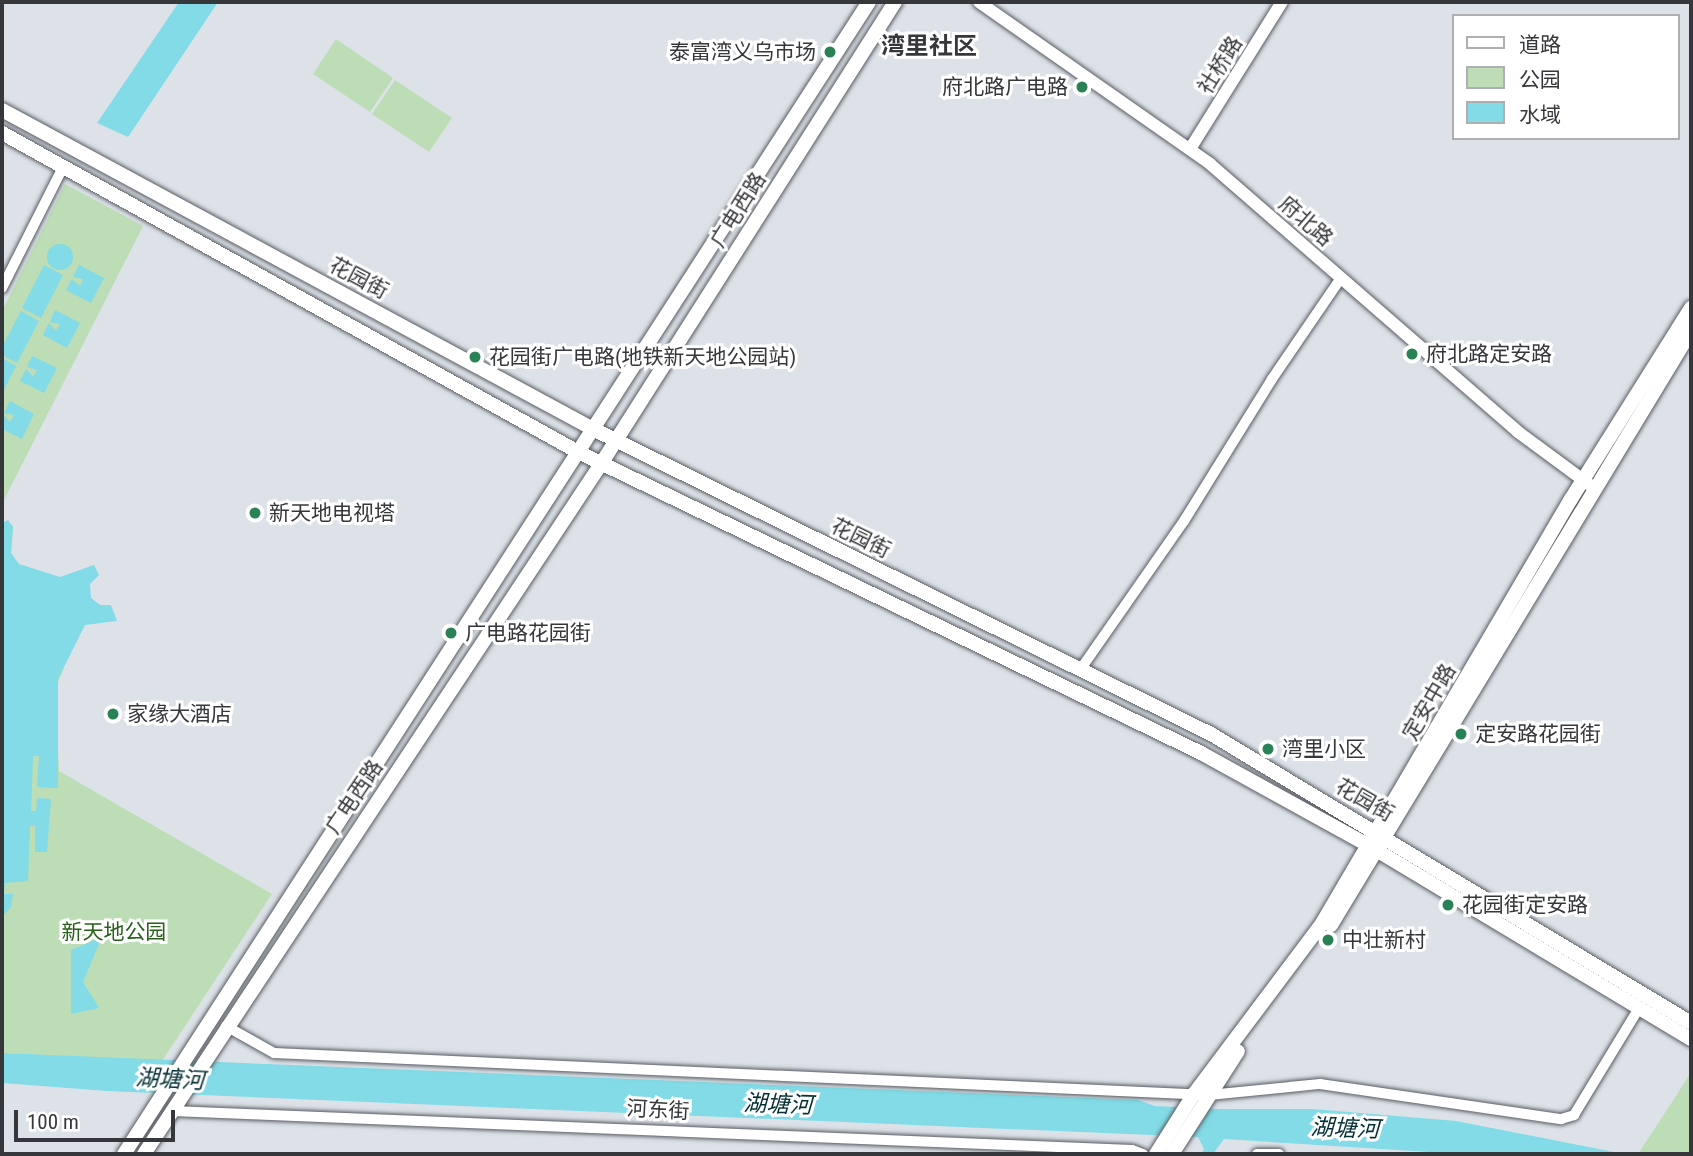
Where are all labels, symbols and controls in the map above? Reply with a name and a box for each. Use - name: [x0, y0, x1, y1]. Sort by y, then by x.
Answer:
- legend: [1452, 14, 1679, 140]
- street label: 社桥路: [1193, 32, 1247, 98]
- district label: 湾里社区: [881, 33, 977, 61]
- text: 道路: [1519, 33, 1561, 57]
- place label: 泰富湾义乌市场: [669, 39, 816, 65]
- marker: 泰富湾义乌市场: [822, 44, 838, 60]
- text: 公园: [1519, 68, 1561, 92]
- place label: 府北路广电路: [942, 74, 1068, 100]
- marker: 府北路广电路: [1074, 79, 1090, 95]
- text: 水域: [1519, 103, 1561, 127]
- street label: 广电西路: [705, 168, 771, 252]
- street label: 府北路: [1274, 191, 1338, 251]
- street label: 花园街: [325, 252, 393, 304]
- place label: 府北路定安路: [1426, 341, 1552, 367]
- place label: 花园街广电路(地铁新天地公园站): [489, 344, 796, 370]
- marker: 府北路定安路: [1404, 346, 1420, 362]
- marker: 花园街广电路(地铁新天地公园站): [467, 349, 483, 365]
- place label: 新天地电视塔: [269, 500, 395, 526]
- marker: 新天地电视塔: [247, 505, 263, 521]
- street label: 花园街: [827, 513, 895, 563]
- place label: 广电路花园街: [465, 620, 591, 646]
- marker: 广电路花园街: [443, 625, 459, 641]
- street label: 定安中路: [1397, 659, 1461, 745]
- place label: 家缘大酒店: [127, 701, 232, 727]
- marker: 家缘大酒店: [105, 706, 121, 722]
- place label: 定安路花园街: [1475, 721, 1601, 747]
- marker: 定安路花园街: [1453, 726, 1469, 742]
- place label: 湾里小区: [1282, 736, 1366, 762]
- marker: 湾里小区: [1260, 741, 1276, 757]
- street label: 广电西路: [320, 755, 388, 839]
- street label: 花园街: [1331, 773, 1399, 827]
- place label: 花园街定安路: [1462, 892, 1588, 918]
- marker: 花园街定安路: [1440, 897, 1456, 913]
- park label: 新天地公园: [62, 919, 166, 945]
- place label: 中壮新村: [1342, 927, 1426, 953]
- marker: 中壮新村: [1320, 932, 1336, 948]
- water label: 湖塘河: [135, 1064, 205, 1096]
- water label: 湖塘河: [743, 1090, 813, 1120]
- scale bar: [18, 1096, 178, 1140]
- street label: 河东街: [626, 1096, 690, 1124]
- text: 100 m: [27, 1110, 79, 1134]
- water label: 湖塘河: [1310, 1114, 1380, 1144]

